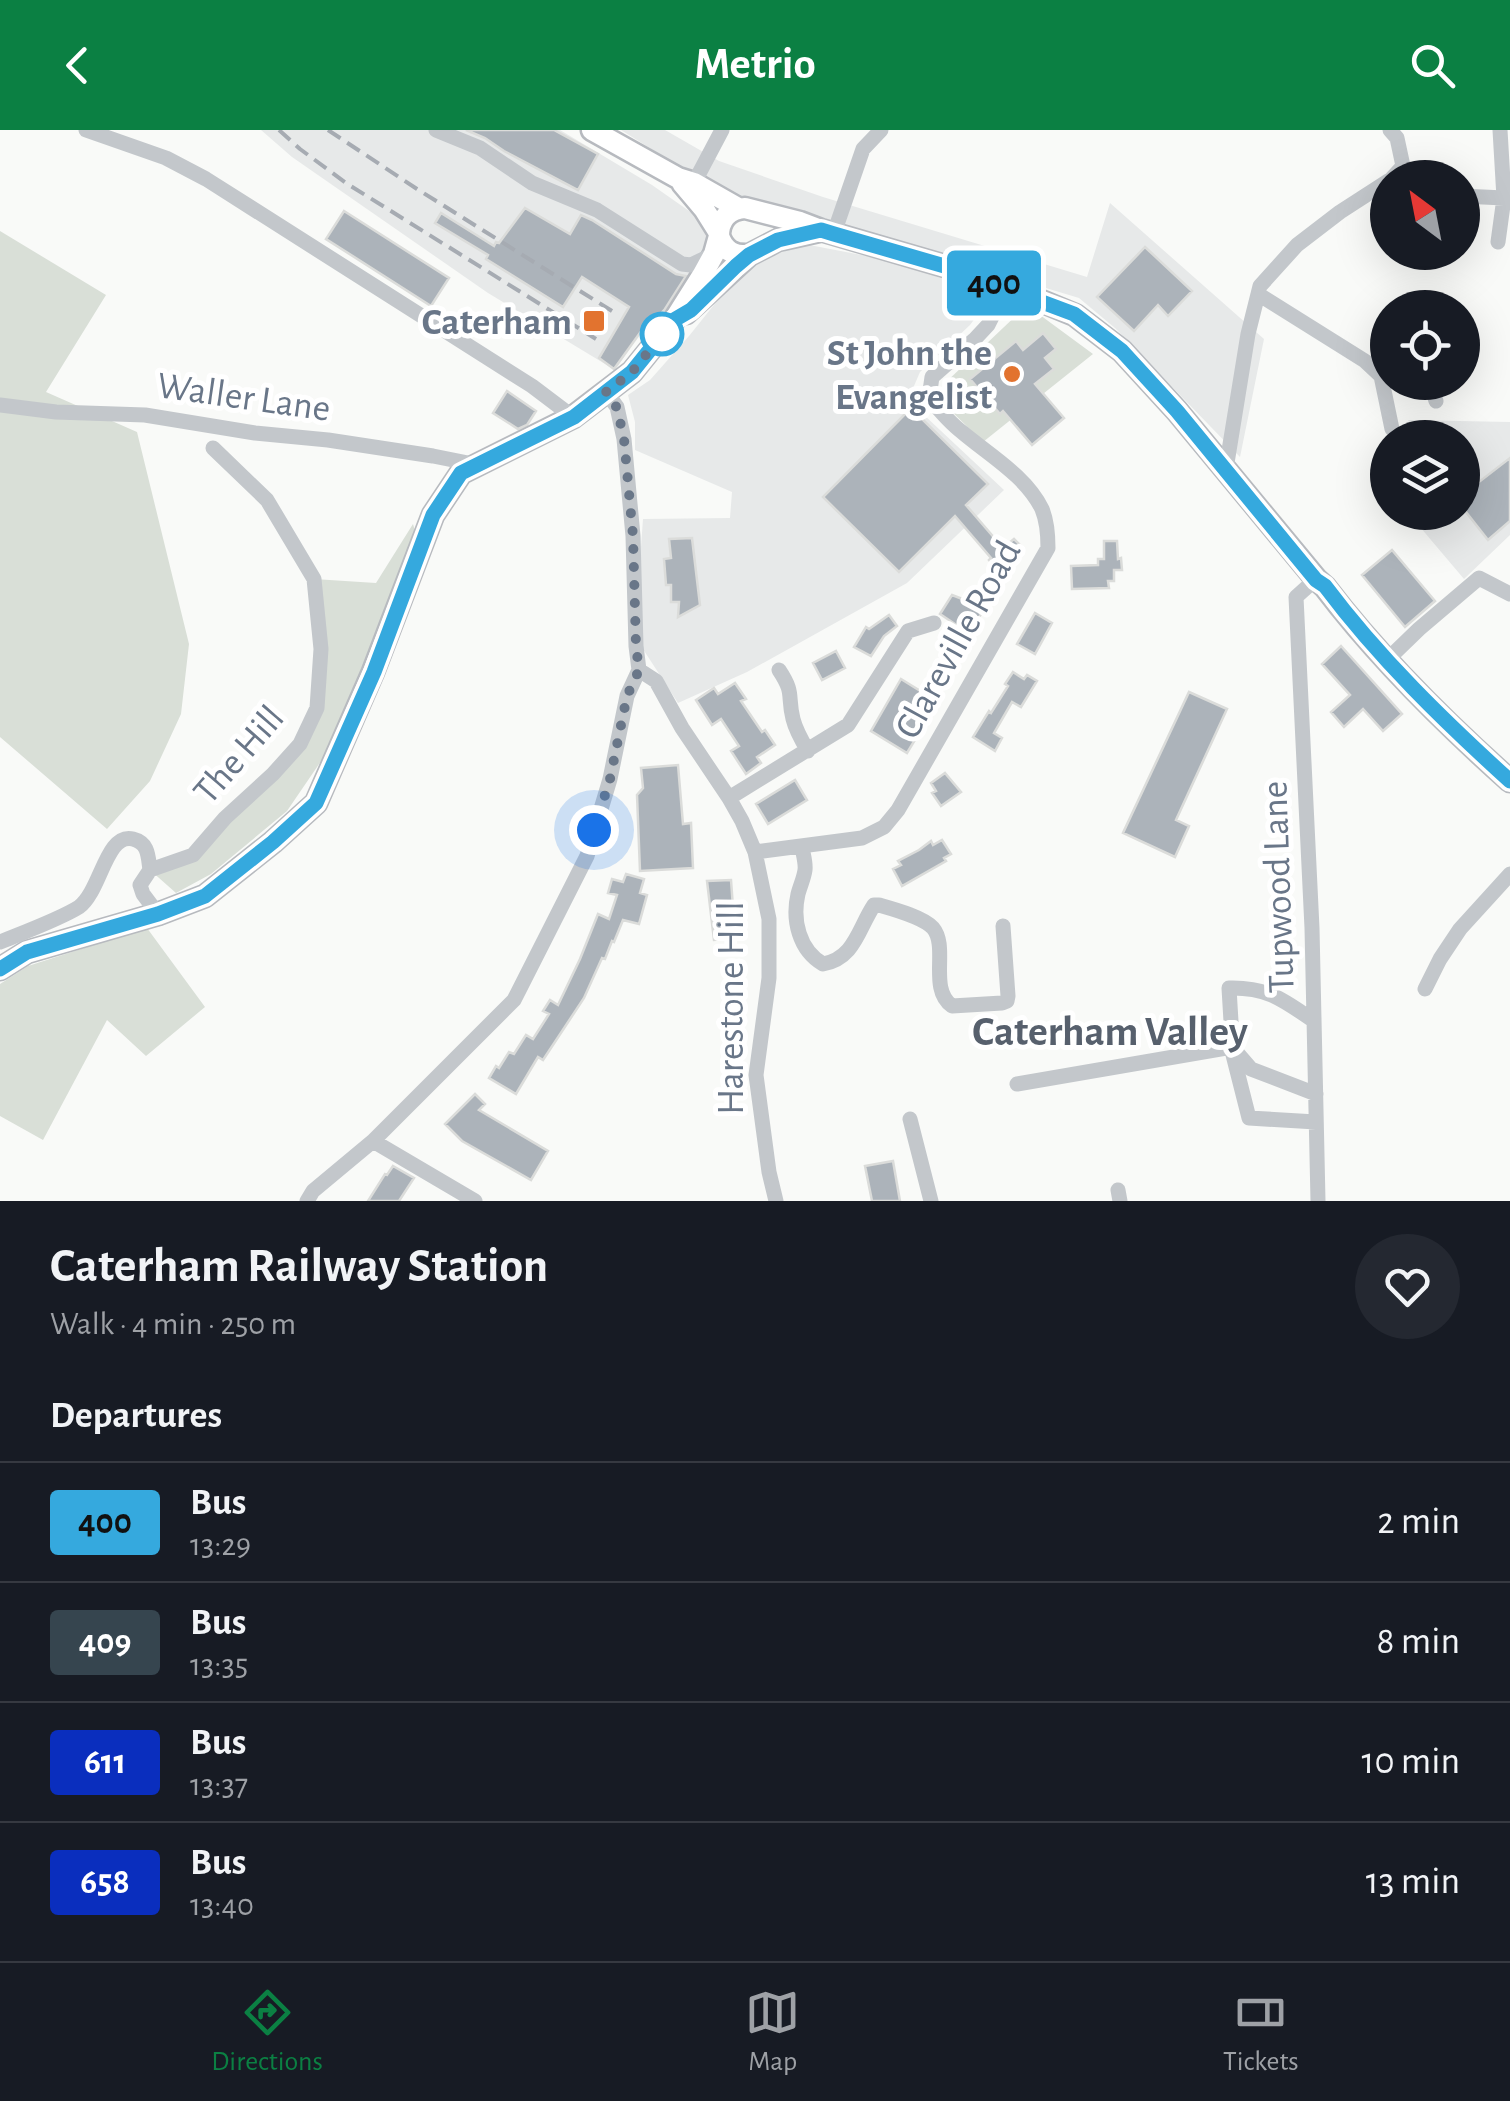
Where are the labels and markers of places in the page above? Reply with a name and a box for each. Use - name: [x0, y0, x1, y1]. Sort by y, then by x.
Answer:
- place label: Caterham: [422, 304, 572, 342]
- marker: Caterham: [581, 308, 607, 334]
- unlabelled marker: [641, 313, 683, 355]
- place label: St John the Evangelist: [827, 335, 992, 417]
- marker: St John the Evangelist: [1001, 363, 1023, 385]

